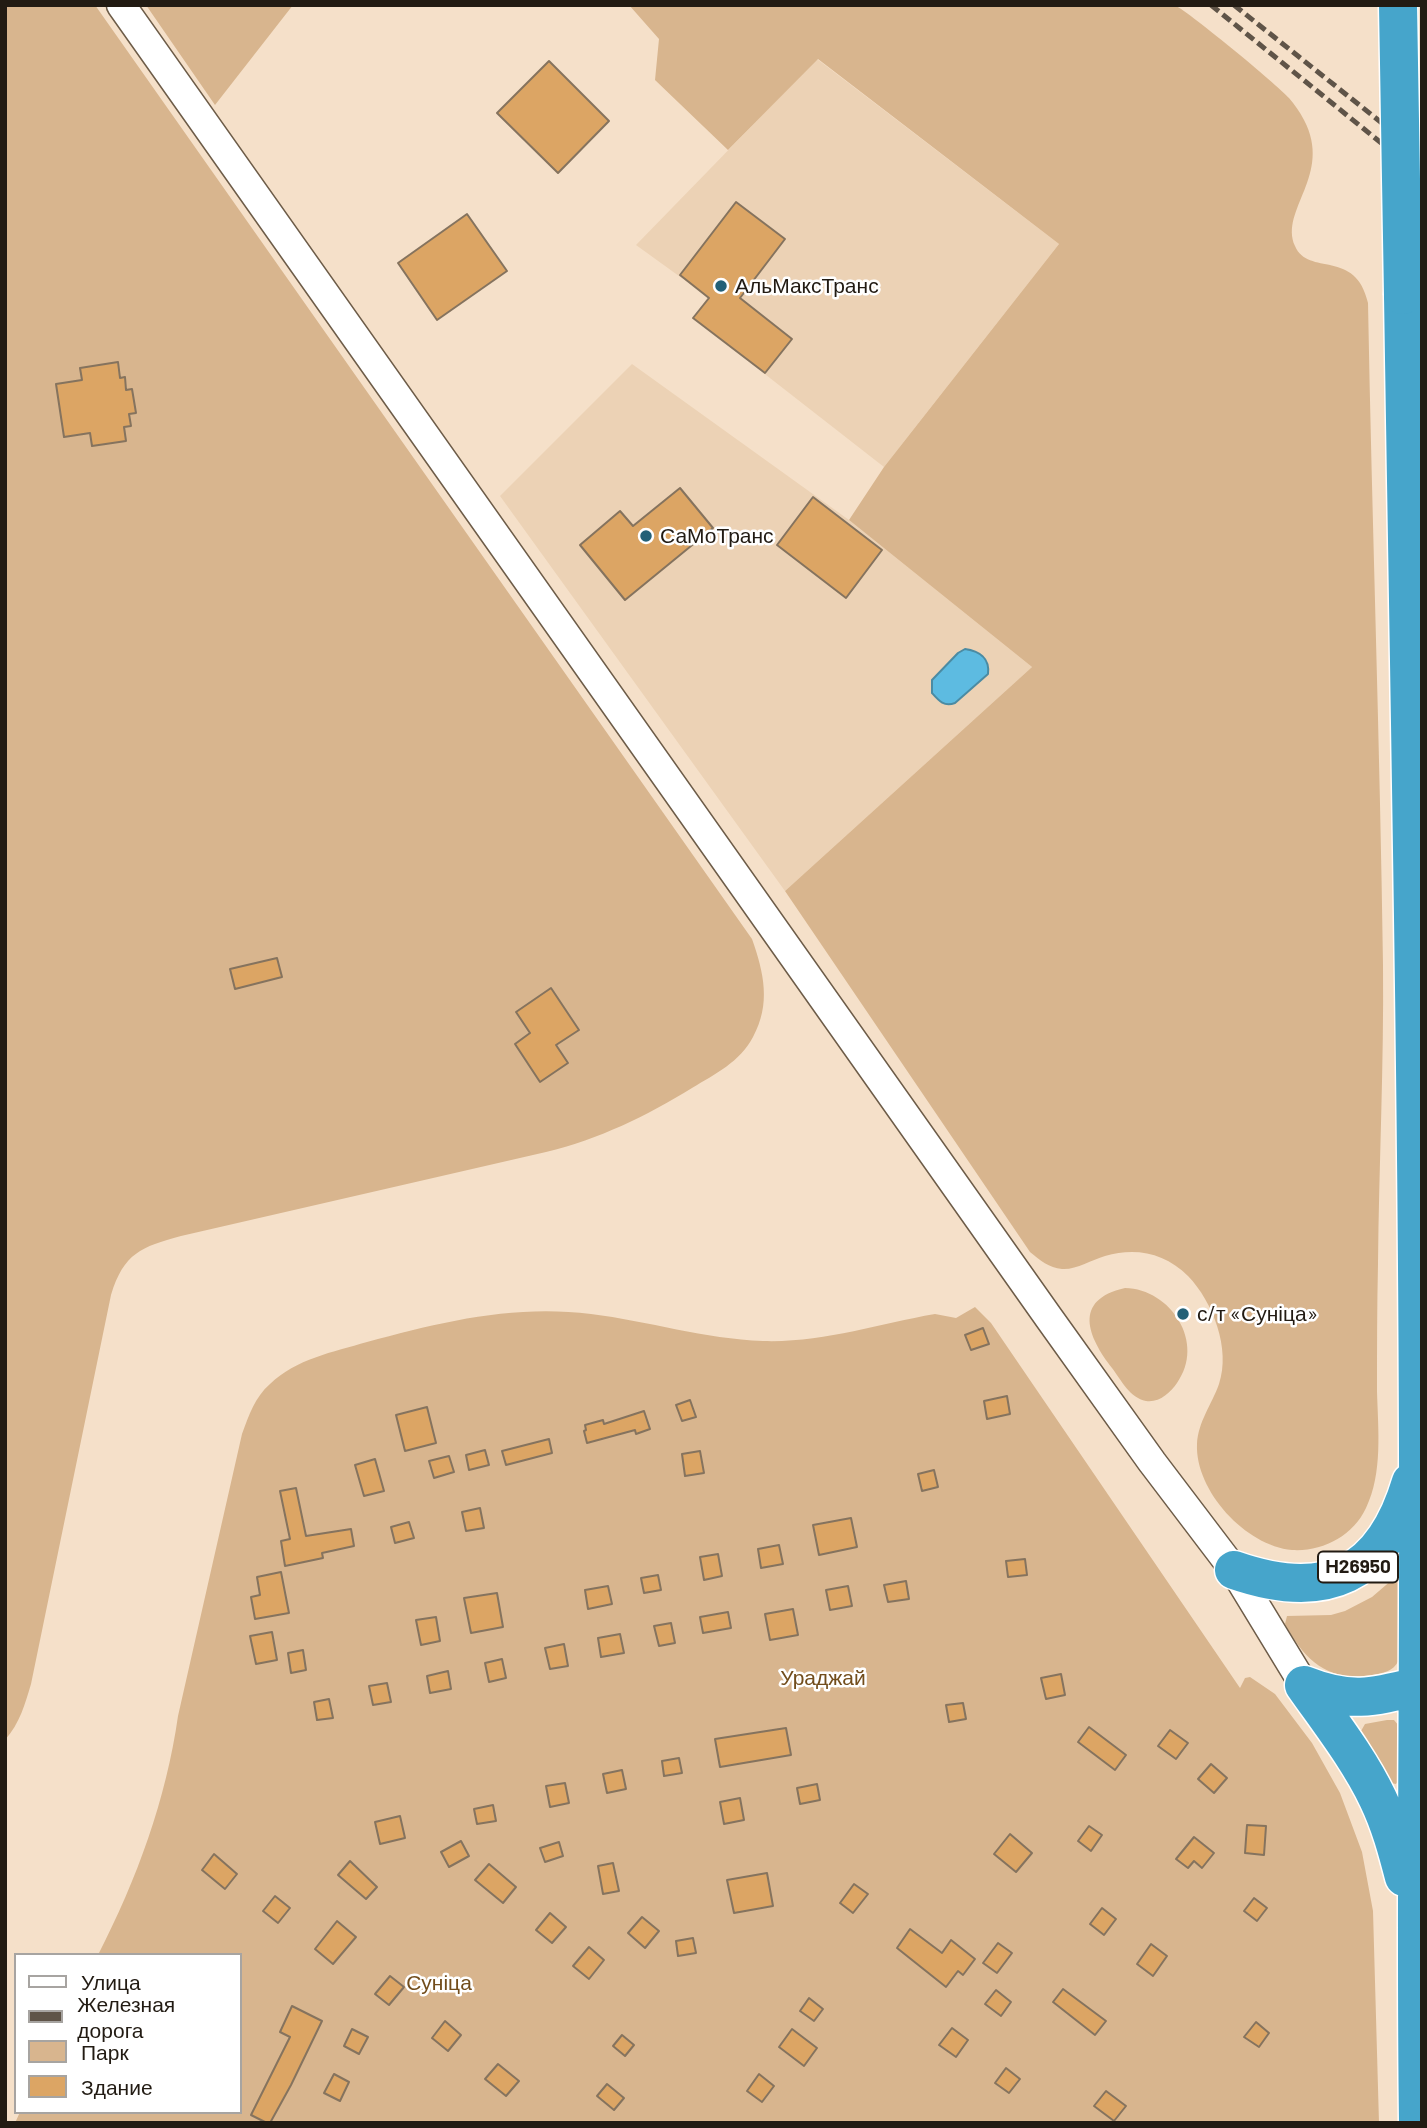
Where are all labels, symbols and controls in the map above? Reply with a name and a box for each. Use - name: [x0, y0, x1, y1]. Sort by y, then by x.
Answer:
- place label: АльМаксТранс: [735, 273, 879, 299]
- marker: АльМаксТранс: [713, 278, 729, 294]
- place label: СаМоТранс: [660, 523, 774, 549]
- marker: СаМоТранс: [638, 528, 654, 544]
- place label: с/т «Суніца»: [1197, 1301, 1318, 1327]
- marker: с/т «Суніца»: [1175, 1306, 1191, 1322]
- road number: Н26950: [1318, 1552, 1398, 1582]
- park label: Ураджай: [780, 1665, 866, 1691]
- legend: [14, 1953, 242, 2114]
- text: Улица: [81, 1969, 141, 1994]
- park label: Суніца: [406, 1970, 472, 1996]
- text: Железная дорога: [77, 1991, 175, 2042]
- text: Парк: [81, 2039, 129, 2064]
- text: Здание: [81, 2074, 153, 2099]

